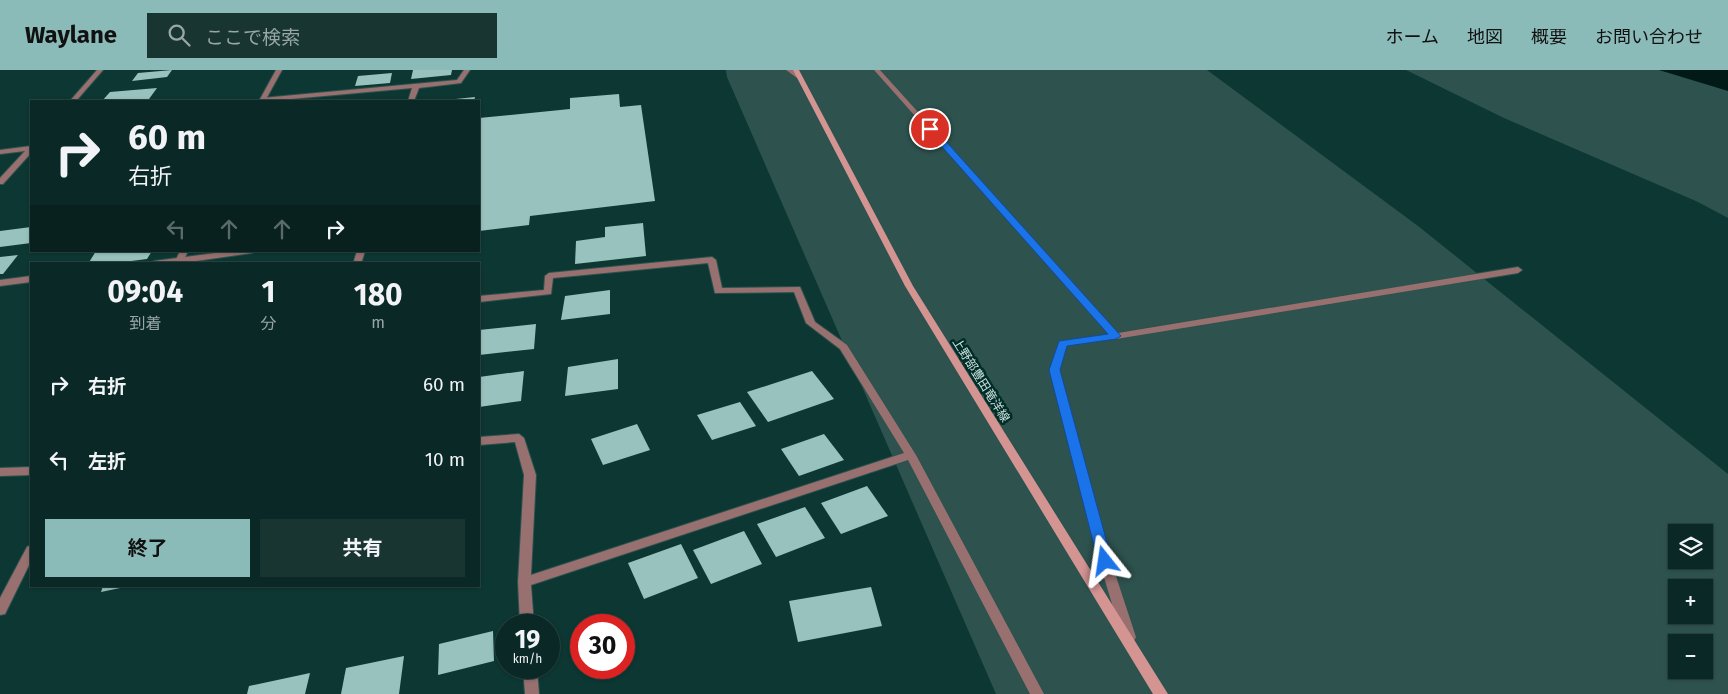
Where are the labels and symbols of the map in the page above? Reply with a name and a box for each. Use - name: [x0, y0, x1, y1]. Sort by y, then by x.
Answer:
- pin: [909, 108, 951, 150]
- street label: 上野部豊田竜洋線: [950, 336, 1012, 424]
- position arrow: [1078, 534, 1130, 586]
- speed limit sign: 30: [570, 614, 635, 679]

